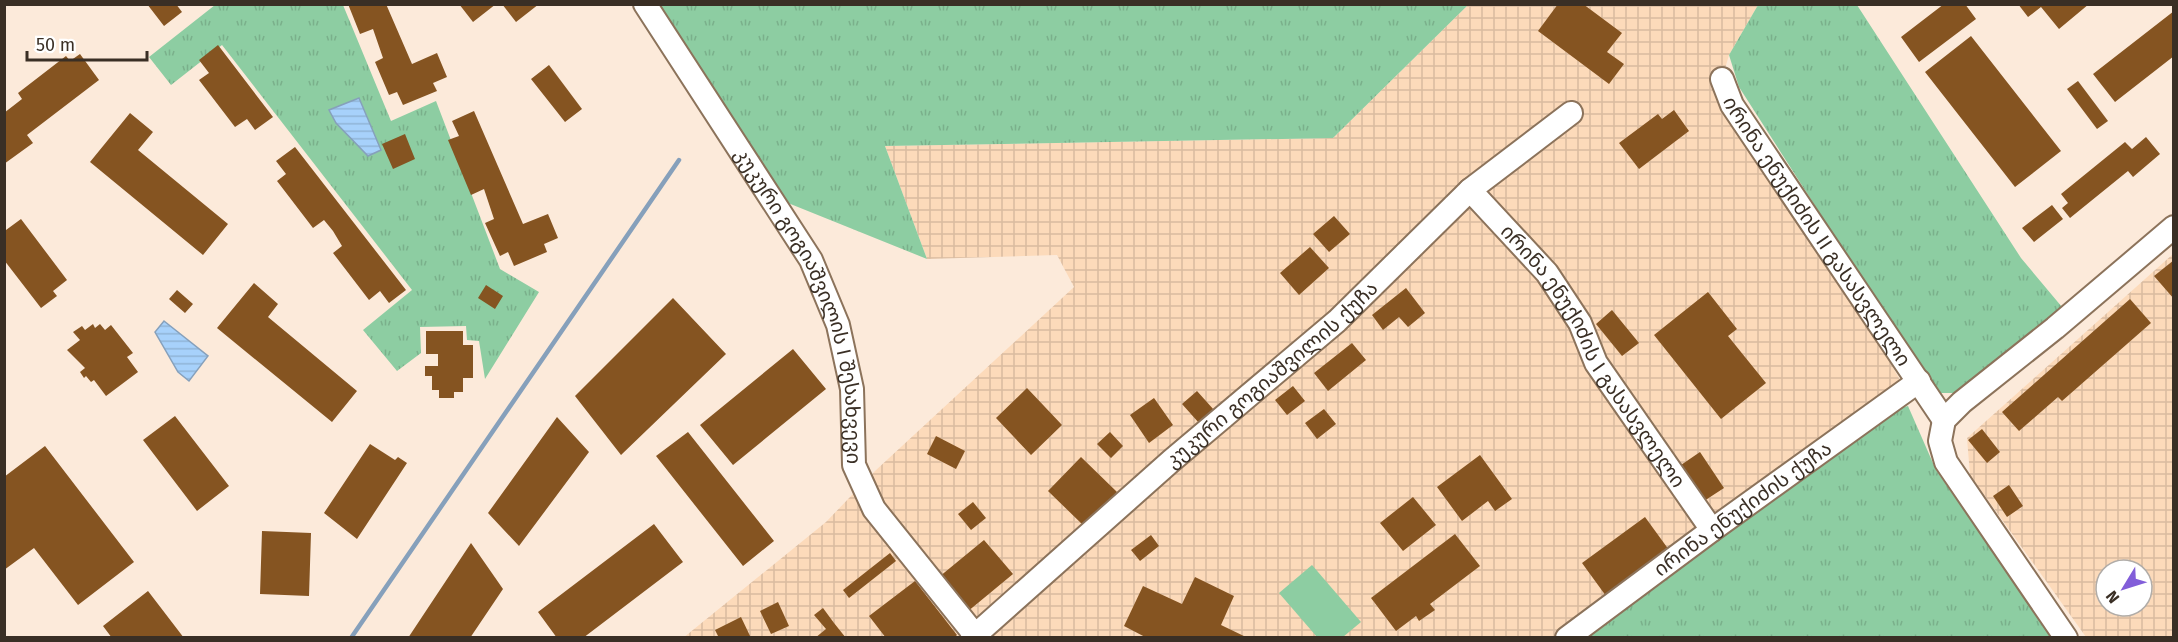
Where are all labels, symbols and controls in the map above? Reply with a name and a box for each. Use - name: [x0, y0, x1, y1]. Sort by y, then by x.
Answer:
- scale bar: [27, 24, 147, 62]
- text: 50 m: [36, 34, 75, 56]
- street label: ირინა ენუქიძის II გასასვლელი: [1718, 93, 1916, 371]
- street label: კუკური გოგიაშვილის I შესახვევი: [730, 143, 866, 464]
- street label: ირინა ენუქიძის I გასასვლელი: [1496, 219, 1691, 492]
- street label: კუკური გოგიაშვილის ქუჩა: [1160, 276, 1383, 473]
- street label: ირინა ენუქიძის ქუჩა: [1649, 436, 1836, 581]
- north arrow: [2094, 558, 2154, 618]
- text: N: [2102, 587, 2123, 607]

